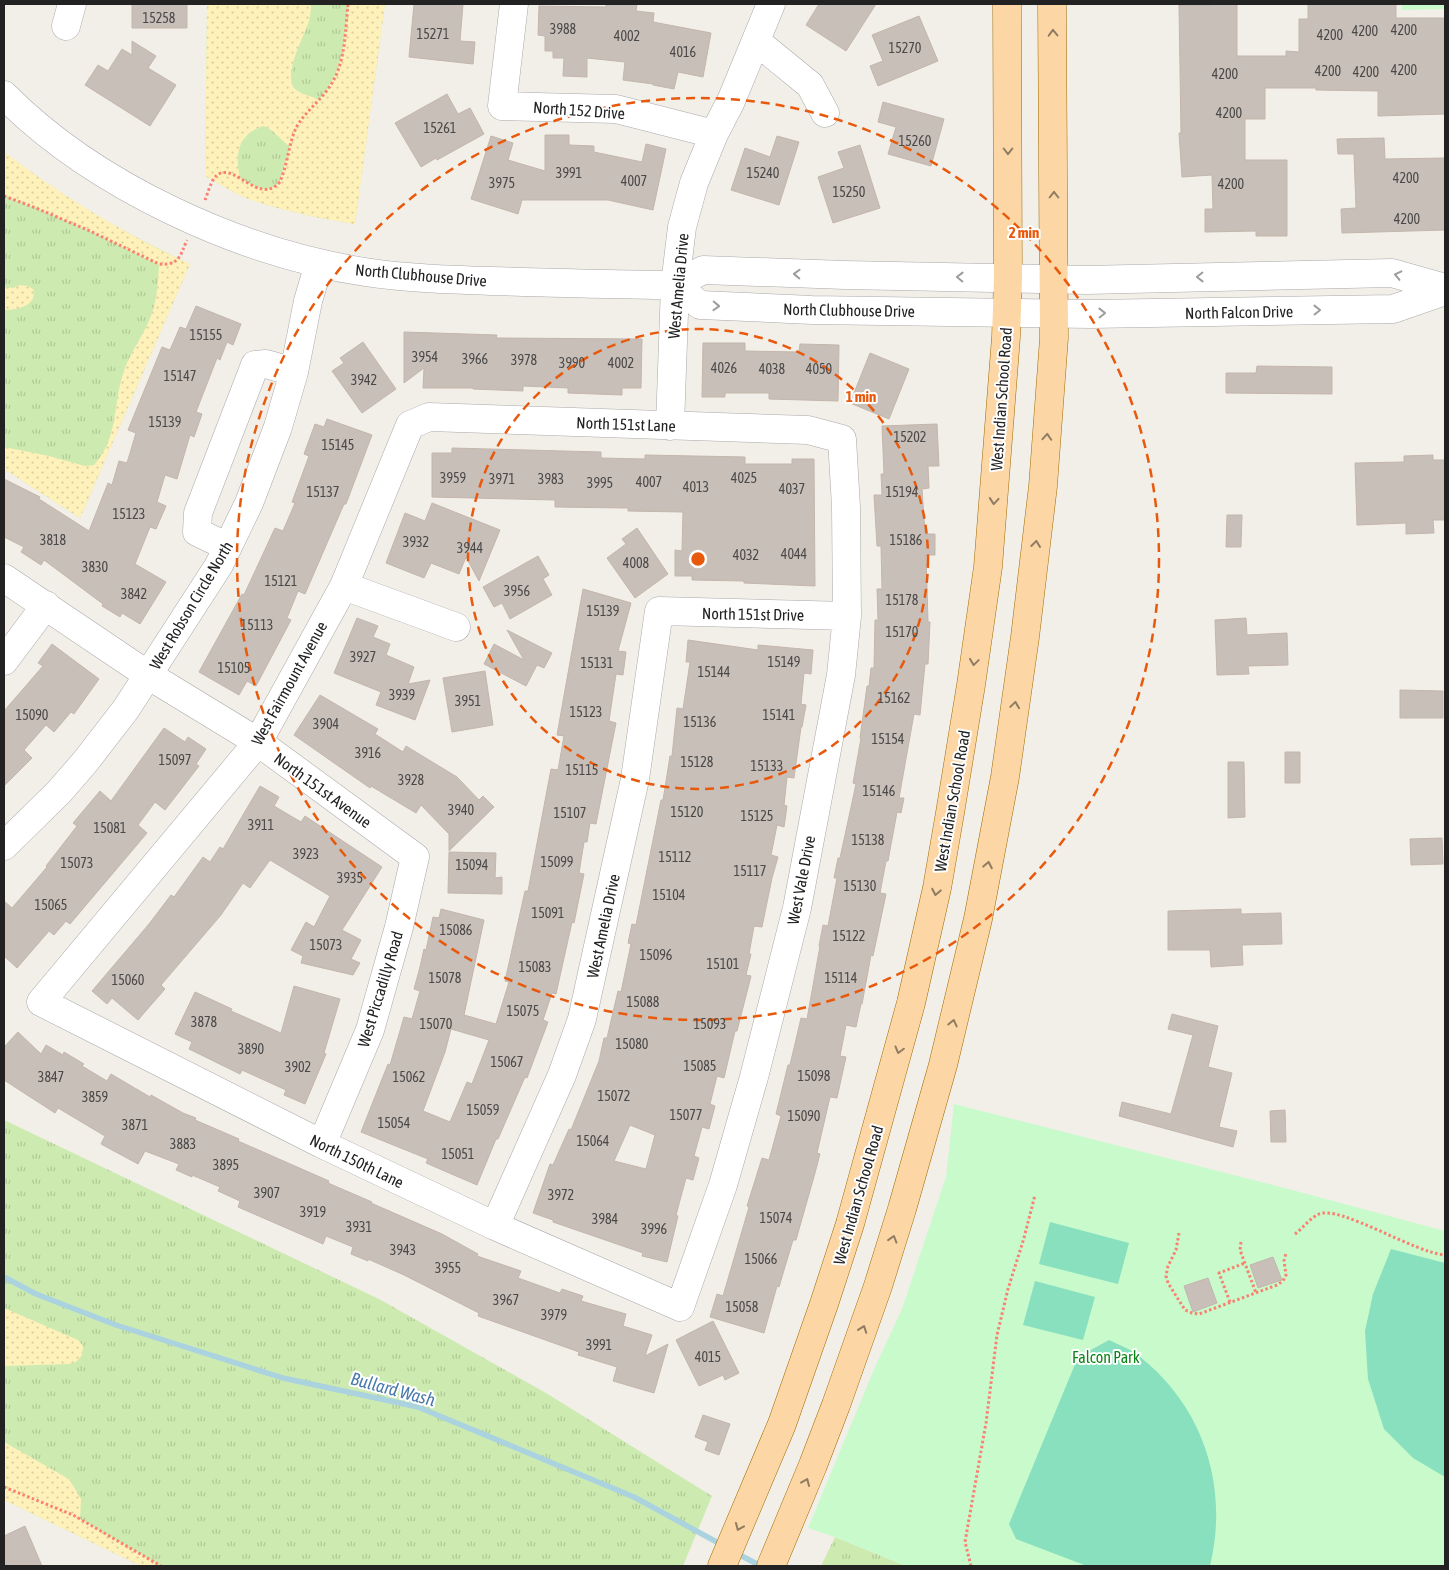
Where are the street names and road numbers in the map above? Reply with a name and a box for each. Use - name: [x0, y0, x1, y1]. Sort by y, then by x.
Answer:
- street label: North 152 Drive: [533, 98, 625, 122]
- street label: West Amelia Drive: [664, 232, 692, 340]
- street label: North Clubhouse Drive: [354, 260, 488, 290]
- street label: North Clubhouse Drive: [783, 300, 915, 320]
- street label: North Falcon Drive: [1185, 302, 1293, 322]
- street label: West Indian School Road: [987, 327, 1015, 471]
- street label: North 151st Lane: [576, 413, 676, 435]
- street label: West Robson Circle North: [146, 538, 236, 672]
- street label: North 151st Drive: [702, 604, 804, 624]
- street label: West Fairmount Avenue: [248, 618, 330, 748]
- street label: West Indian School Road: [931, 729, 973, 873]
- street label: North 151st Avenue: [271, 749, 375, 831]
- street label: West Vale Drive: [784, 834, 818, 926]
- street label: West Amelia Drive: [583, 872, 623, 980]
- street label: West Piccadilly Road: [354, 929, 407, 1049]
- street label: West Indian School Road: [830, 1123, 886, 1267]
- street label: North 150th Lane: [307, 1131, 407, 1191]

